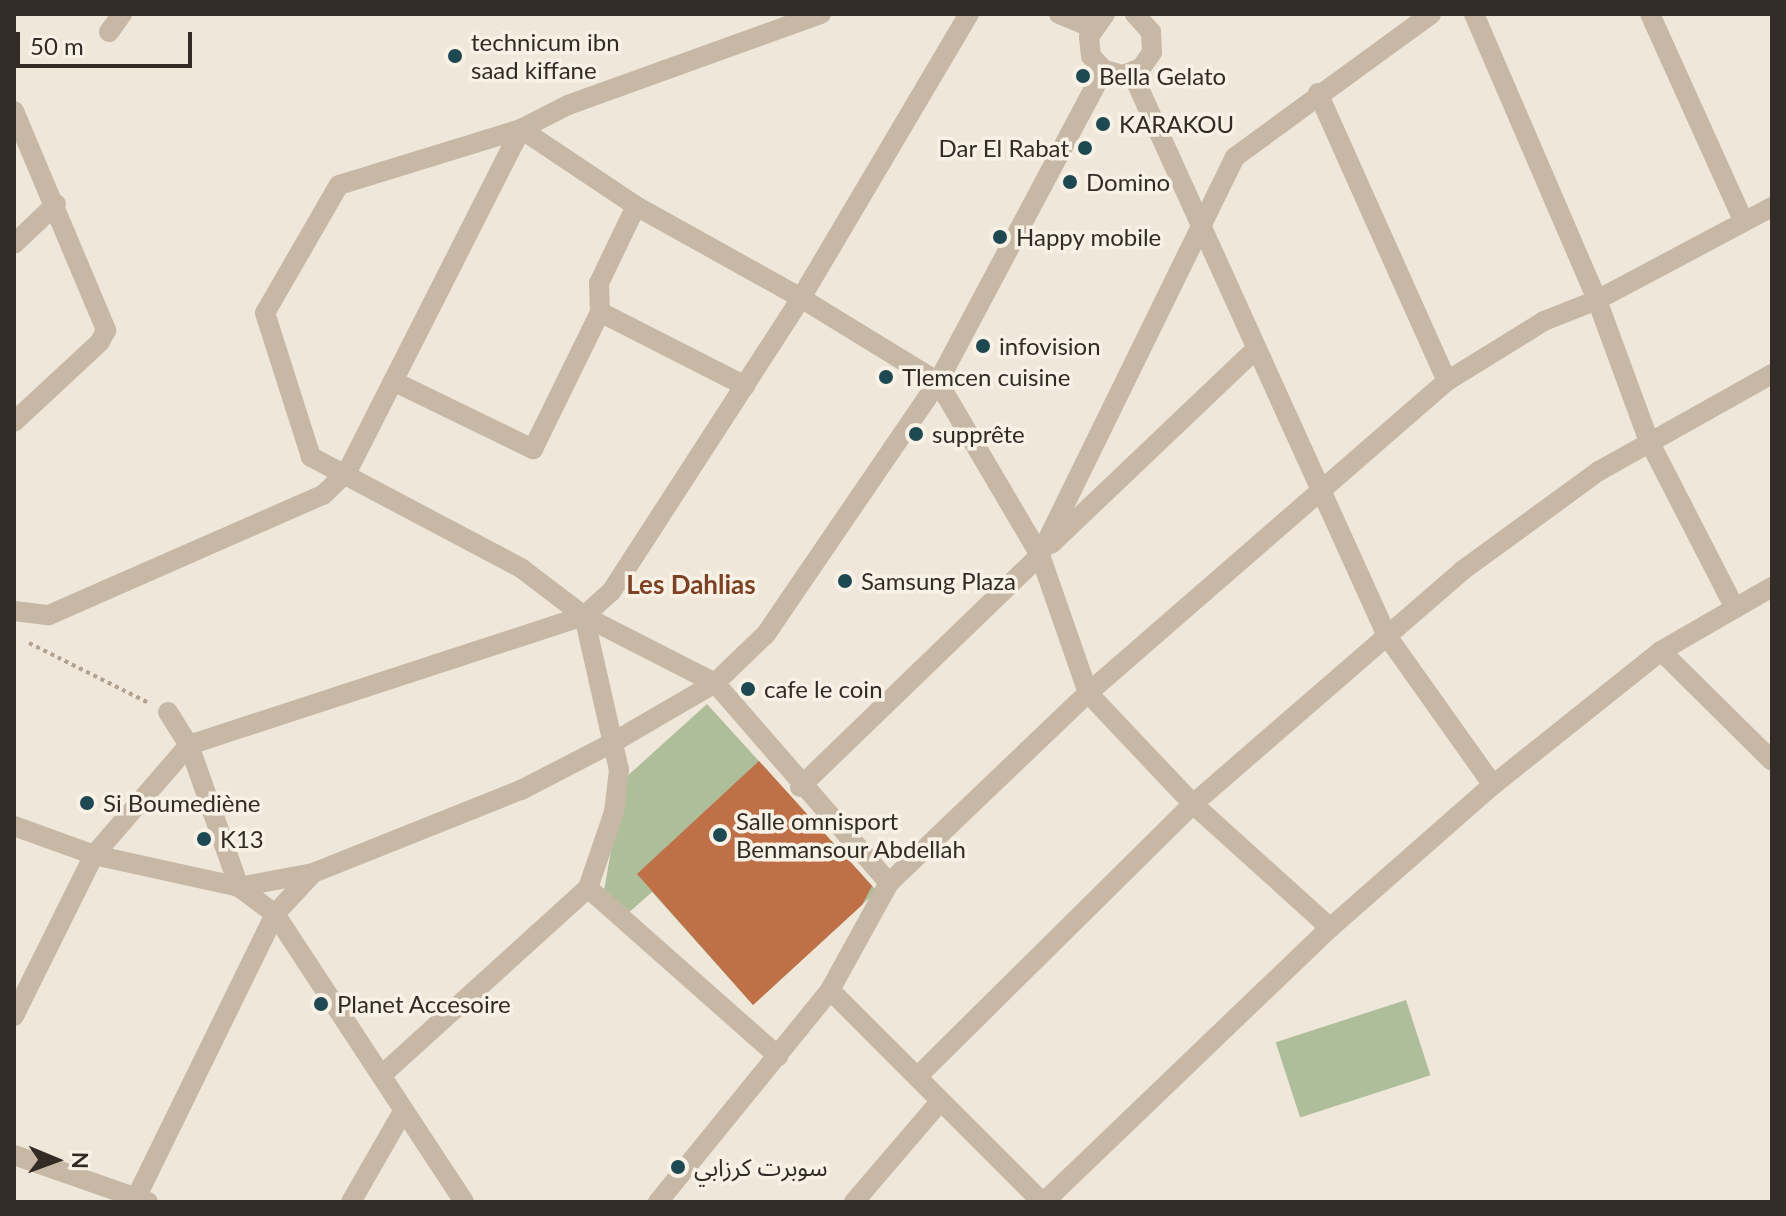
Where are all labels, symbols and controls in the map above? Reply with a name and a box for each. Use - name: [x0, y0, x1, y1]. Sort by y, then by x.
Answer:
- scale bar: [20, 16, 196, 66]
- place label: technicum ibn saad kiffane: [471, 28, 620, 84]
- text: 50 m: [30, 31, 84, 60]
- marker: technicum ibn saad kiffane: [446, 47, 464, 65]
- place label: Bella Gelato: [1099, 62, 1226, 90]
- marker: Bella Gelato: [1074, 67, 1092, 85]
- place label: KARAKOU: [1119, 110, 1234, 138]
- marker: KARAKOU: [1094, 115, 1112, 133]
- place label: Dar El Rabat: [938, 134, 1069, 162]
- marker: Dar El Rabat: [1076, 139, 1094, 157]
- place label: Domino: [1086, 168, 1170, 196]
- marker: Domino: [1061, 173, 1079, 191]
- place label: Happy mobile: [1016, 223, 1162, 251]
- marker: Happy mobile: [991, 228, 1009, 246]
- place label: infovision: [999, 332, 1101, 360]
- marker: infovision: [974, 337, 992, 355]
- place label: Tlemcen cuisine: [902, 363, 1070, 391]
- marker: Tlemcen cuisine: [877, 368, 895, 386]
- place label: supprête: [932, 420, 1025, 448]
- marker: supprête: [907, 425, 925, 443]
- place label: Samsung Plaza: [861, 567, 1016, 595]
- district label: Les Dahlias: [626, 569, 756, 601]
- marker: Samsung Plaza: [836, 572, 854, 590]
- place label: cafe le coin: [764, 675, 883, 703]
- marker: cafe le coin: [739, 680, 757, 698]
- place label: Si Boumediène: [103, 789, 260, 817]
- marker: Si Boumediène: [78, 794, 96, 812]
- place label: Salle omnisport Benmansour Abdellah: [736, 807, 967, 863]
- place label: K13: [220, 825, 264, 853]
- marker: Salle omnisport Benmansour Abdellah: [711, 826, 729, 844]
- marker: K13: [195, 830, 213, 848]
- place label: Planet Accesoire: [337, 990, 511, 1018]
- marker: Planet Accesoire: [312, 995, 330, 1013]
- north arrow: [16, 1120, 96, 1200]
- text: N: [67, 1152, 94, 1169]
- place label: سوبرت كرزابي: [694, 1153, 828, 1181]
- marker: سوبرت كرزابي: [669, 1158, 687, 1176]

